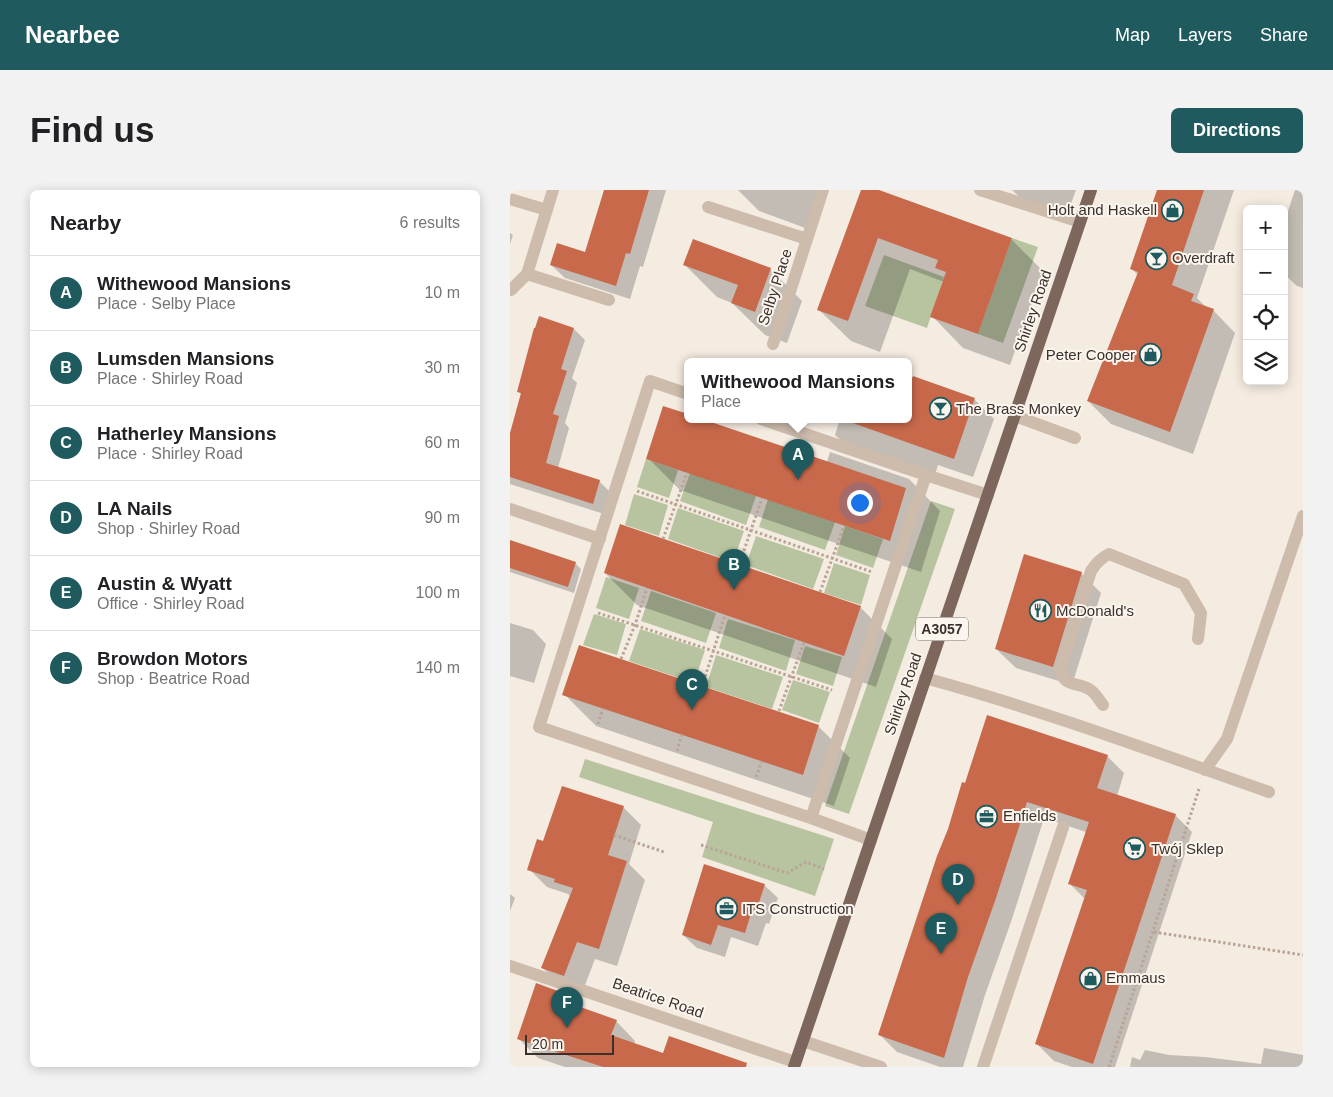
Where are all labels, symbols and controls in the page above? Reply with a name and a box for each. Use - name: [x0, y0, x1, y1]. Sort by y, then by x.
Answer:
- text: Nearbee: [25, 21, 120, 48]
- text: Map: [1115, 25, 1150, 45]
- text: Layers: [1178, 25, 1232, 45]
- text: Share: [1260, 25, 1308, 45]
- button: Directions: [1171, 108, 1303, 153]
- text: Find us: [30, 110, 154, 149]
- shop icon: Holt and Haskell: [1161, 198, 1185, 222]
- place label: Holt and Haskell: [1048, 201, 1157, 218]
- map controls: [1243, 205, 1288, 385]
- button: +: [1243, 205, 1288, 250]
- text: Nearby: [50, 211, 121, 234]
- text: 6 results: [400, 214, 460, 231]
- bar icon: Overdraft: [1144, 246, 1168, 270]
- street label: Selby Place: [754, 247, 795, 327]
- place label: Overdraft: [1172, 249, 1235, 266]
- button: −: [1243, 250, 1288, 295]
- street label: Shirley Road: [1011, 267, 1055, 354]
- text: Withewood Mansions: [97, 273, 291, 294]
- text: A: [60, 284, 72, 301]
- text: 10 m: [424, 284, 460, 301]
- text: Place · Selby Place: [97, 295, 236, 312]
- button: locate: [1243, 295, 1288, 340]
- button: layers: [1243, 340, 1288, 385]
- shop icon: Peter Cooper: [1139, 343, 1163, 367]
- place label: Peter Cooper: [1046, 346, 1135, 363]
- text: Lumsden Mansions: [97, 348, 274, 369]
- popup: [684, 358, 912, 423]
- text: B: [60, 359, 72, 376]
- text: 30 m: [424, 359, 460, 376]
- text: Place · Shirley Road: [97, 370, 243, 387]
- text: Withewood Mansions: [701, 371, 895, 392]
- text: Place: [701, 393, 741, 410]
- bar icon: The Brass Monkey: [928, 397, 952, 421]
- place label: The Brass Monkey: [956, 400, 1082, 417]
- text: Hatherley Mansions: [97, 423, 277, 444]
- text: C: [60, 434, 72, 451]
- text: 60 m: [424, 434, 460, 451]
- pin: A: [782, 439, 814, 480]
- text: Place · Shirley Road: [97, 445, 243, 462]
- your location: [847, 490, 873, 516]
- text: LA Nails: [97, 498, 172, 519]
- text: D: [60, 509, 72, 526]
- text: 90 m: [424, 509, 460, 526]
- text: Shop · Shirley Road: [97, 520, 240, 537]
- pin: B: [718, 549, 750, 590]
- text: Austin & Wyatt: [97, 573, 232, 594]
- text: E: [61, 584, 71, 601]
- text: 100 m: [416, 584, 460, 601]
- text: Office · Shirley Road: [97, 595, 244, 612]
- restaurant icon: McDonald's: [1028, 599, 1052, 623]
- place label: McDonald's: [1056, 602, 1134, 619]
- road number: A3057: [916, 618, 968, 640]
- text: Browdon Motors: [97, 648, 248, 669]
- street label: Shirley Road: [881, 650, 925, 737]
- text: F: [61, 659, 71, 676]
- text: 140 m: [416, 659, 460, 676]
- pin: C: [676, 669, 708, 710]
- text: Shop · Beatrice Road: [97, 670, 250, 687]
- office icon: Enfields: [975, 804, 999, 828]
- place label: Enfields: [1003, 807, 1056, 824]
- supermarket icon: Twój Sklep: [1123, 837, 1147, 861]
- place label: Twój Sklep: [1151, 840, 1224, 857]
- pin: D: [942, 864, 974, 905]
- office icon: ITS Construction: [714, 897, 738, 921]
- place label: ITS Construction: [742, 900, 854, 917]
- pin: E: [925, 913, 957, 954]
- shop icon: Emmaus: [1078, 966, 1102, 990]
- place label: Emmaus: [1106, 969, 1165, 986]
- street label: Beatrice Road: [610, 974, 706, 1021]
- pin: F: [551, 987, 583, 1028]
- scale bar: [525, 1032, 614, 1055]
- text: 20 m: [532, 1036, 563, 1052]

